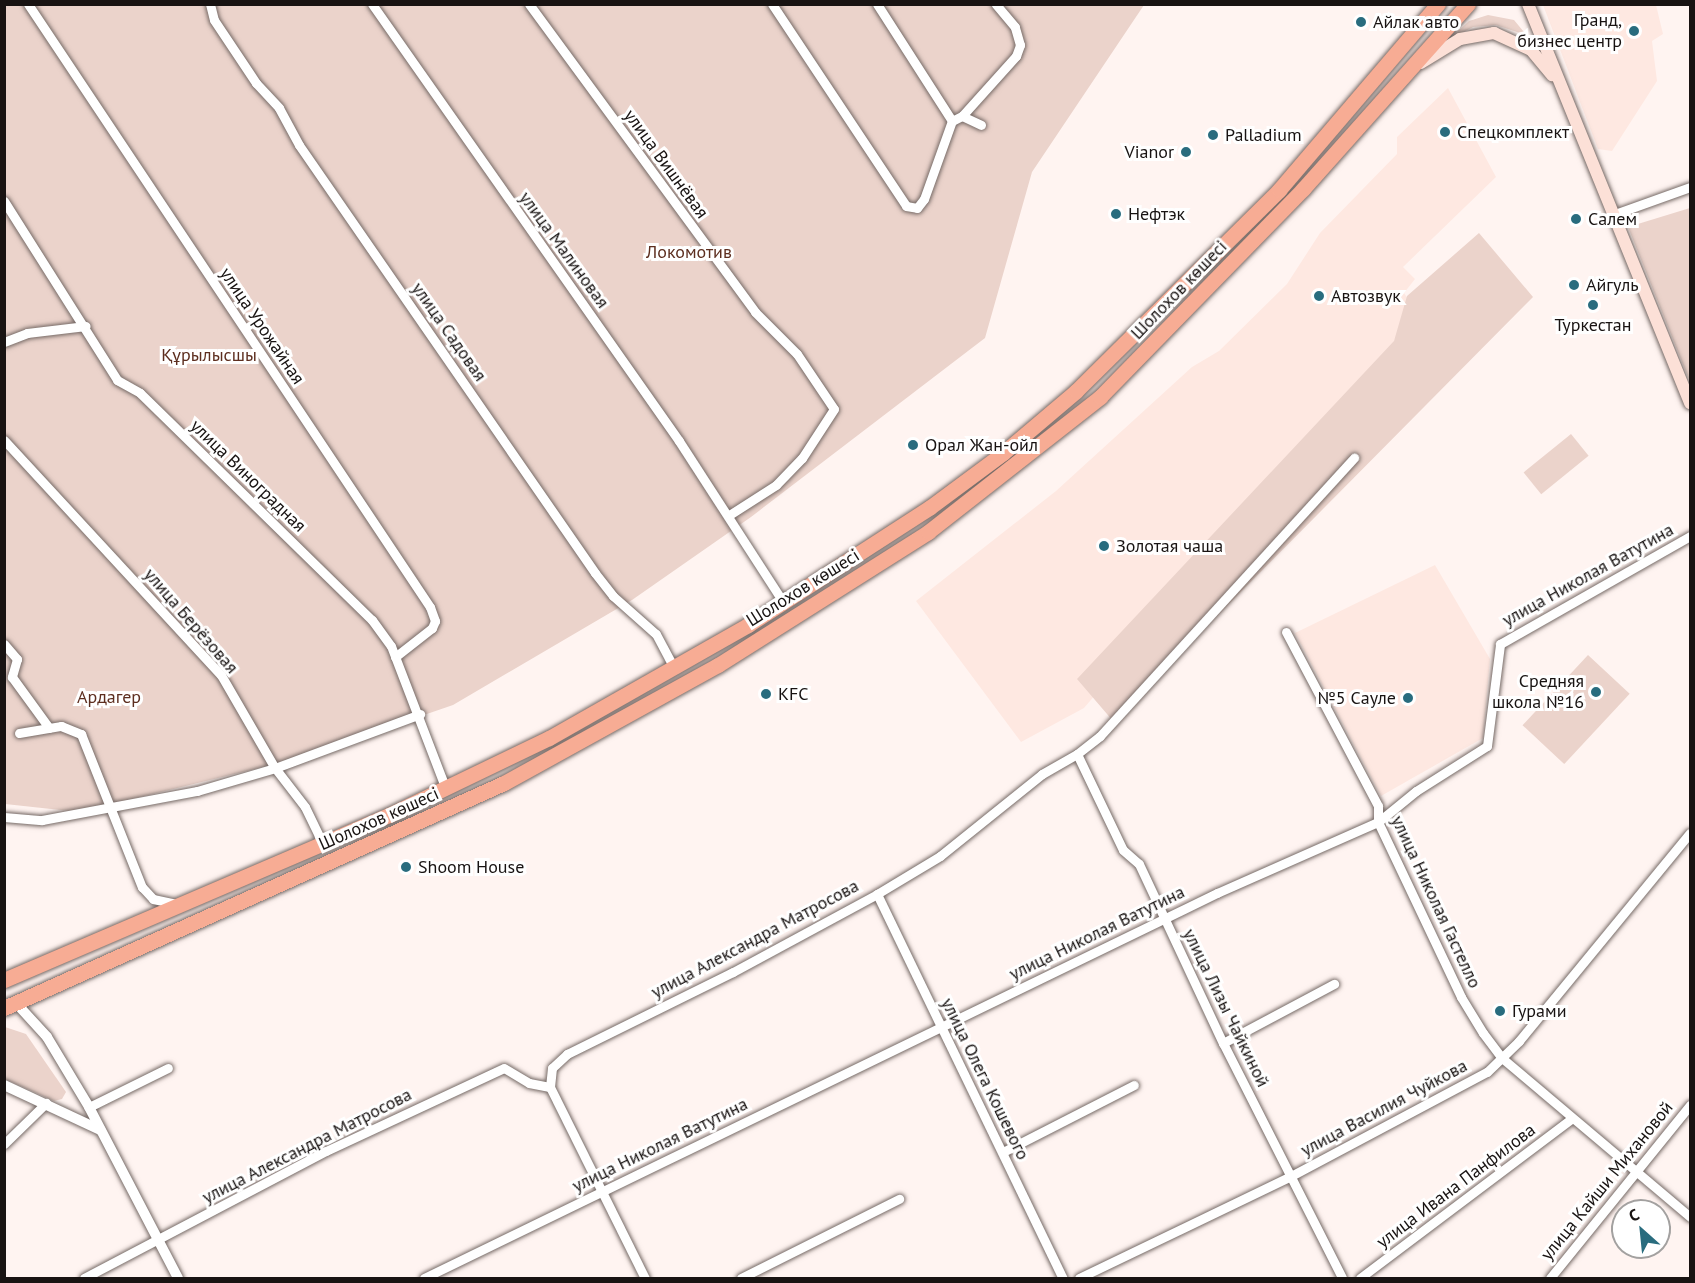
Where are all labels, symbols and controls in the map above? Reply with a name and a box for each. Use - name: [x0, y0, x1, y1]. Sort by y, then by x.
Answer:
- place label: Гранд, бизнес центр: [1517, 10, 1622, 52]
- place label: Айлак авто: [1373, 11, 1459, 33]
- marker: Айлак авто: [1354, 15, 1368, 29]
- marker: Гранд, бизнес центр: [1627, 24, 1641, 38]
- street label: улица Вишнёвая: [619, 105, 713, 223]
- place label: Спецкомплект: [1457, 121, 1569, 143]
- place label: Palladium: [1225, 124, 1302, 146]
- marker: Спецкомплект: [1438, 125, 1452, 139]
- marker: Palladium: [1206, 128, 1220, 142]
- place label: Vianor: [1124, 141, 1174, 163]
- marker: Vianor: [1179, 145, 1193, 159]
- street label: улица Малиновая: [515, 188, 613, 312]
- place label: Нефтэк: [1128, 203, 1185, 225]
- marker: Нефтэк: [1109, 207, 1123, 221]
- place label: Салем: [1588, 208, 1637, 230]
- marker: Салем: [1569, 212, 1583, 226]
- street label: Шолохов көшесі: [1126, 236, 1232, 344]
- park label: Локомотив: [646, 241, 732, 263]
- street label: улица Урожайная: [215, 263, 309, 389]
- place label: Айгуль: [1586, 274, 1639, 296]
- street label: улица Садовая: [407, 278, 491, 386]
- marker: Айгуль: [1567, 278, 1581, 292]
- place label: Автозвук: [1331, 285, 1401, 307]
- marker: Автозвук: [1312, 289, 1326, 303]
- marker: Туркестан: [1586, 298, 1600, 312]
- place label: Туркестан: [1555, 314, 1631, 336]
- park label: Құрылысшы: [161, 344, 257, 366]
- street label: улица Виноградная: [186, 415, 310, 537]
- place label: Орал Жан-ойл: [925, 434, 1038, 456]
- marker: Орал Жан-ойл: [906, 438, 920, 452]
- street label: улица Николая Ватутина: [1499, 519, 1677, 631]
- place label: Золотая чаша: [1116, 535, 1223, 557]
- marker: Золотая чаша: [1097, 539, 1111, 553]
- street label: Шолохов көшесі: [743, 545, 863, 631]
- street label: улица Берёзовая: [139, 564, 243, 678]
- place label: Средняя школа №16: [1492, 671, 1584, 714]
- place label: KFC: [778, 683, 809, 705]
- marker: Средняя школа №16: [1589, 685, 1603, 699]
- park label: Ардагер: [77, 686, 141, 708]
- marker: KFC: [759, 687, 773, 701]
- place label: №5 Сауле: [1317, 687, 1396, 709]
- marker: №5 Сауле: [1401, 691, 1415, 705]
- street label: Шолохов көшесі: [316, 783, 442, 855]
- street label: улица Николая Гастелло: [1386, 812, 1486, 992]
- place label: Shoom House: [418, 856, 524, 878]
- marker: Shoom House: [399, 860, 413, 874]
- street label: улица Александра Матросова: [647, 875, 863, 1003]
- street label: улица Николая Ватутина: [1006, 881, 1188, 985]
- street label: улица Лизы Чайкиной: [1178, 925, 1274, 1091]
- street label: улица Олега Кошевого: [936, 995, 1034, 1163]
- place label: Гурами: [1512, 1000, 1566, 1022]
- marker: Гурами: [1493, 1004, 1507, 1018]
- street label: улица Василия Чуйкова: [1297, 1055, 1471, 1161]
- street label: улица Александра Матросова: [198, 1084, 416, 1208]
- street label: улица Николая Ватутина: [569, 1093, 751, 1197]
- street label: улица Кайши Михановой: [1536, 1097, 1678, 1265]
- street label: улица Ивана Панфилова: [1372, 1119, 1540, 1253]
- north arrow: [1611, 1199, 1671, 1259]
- text: С: [1625, 1204, 1642, 1226]

